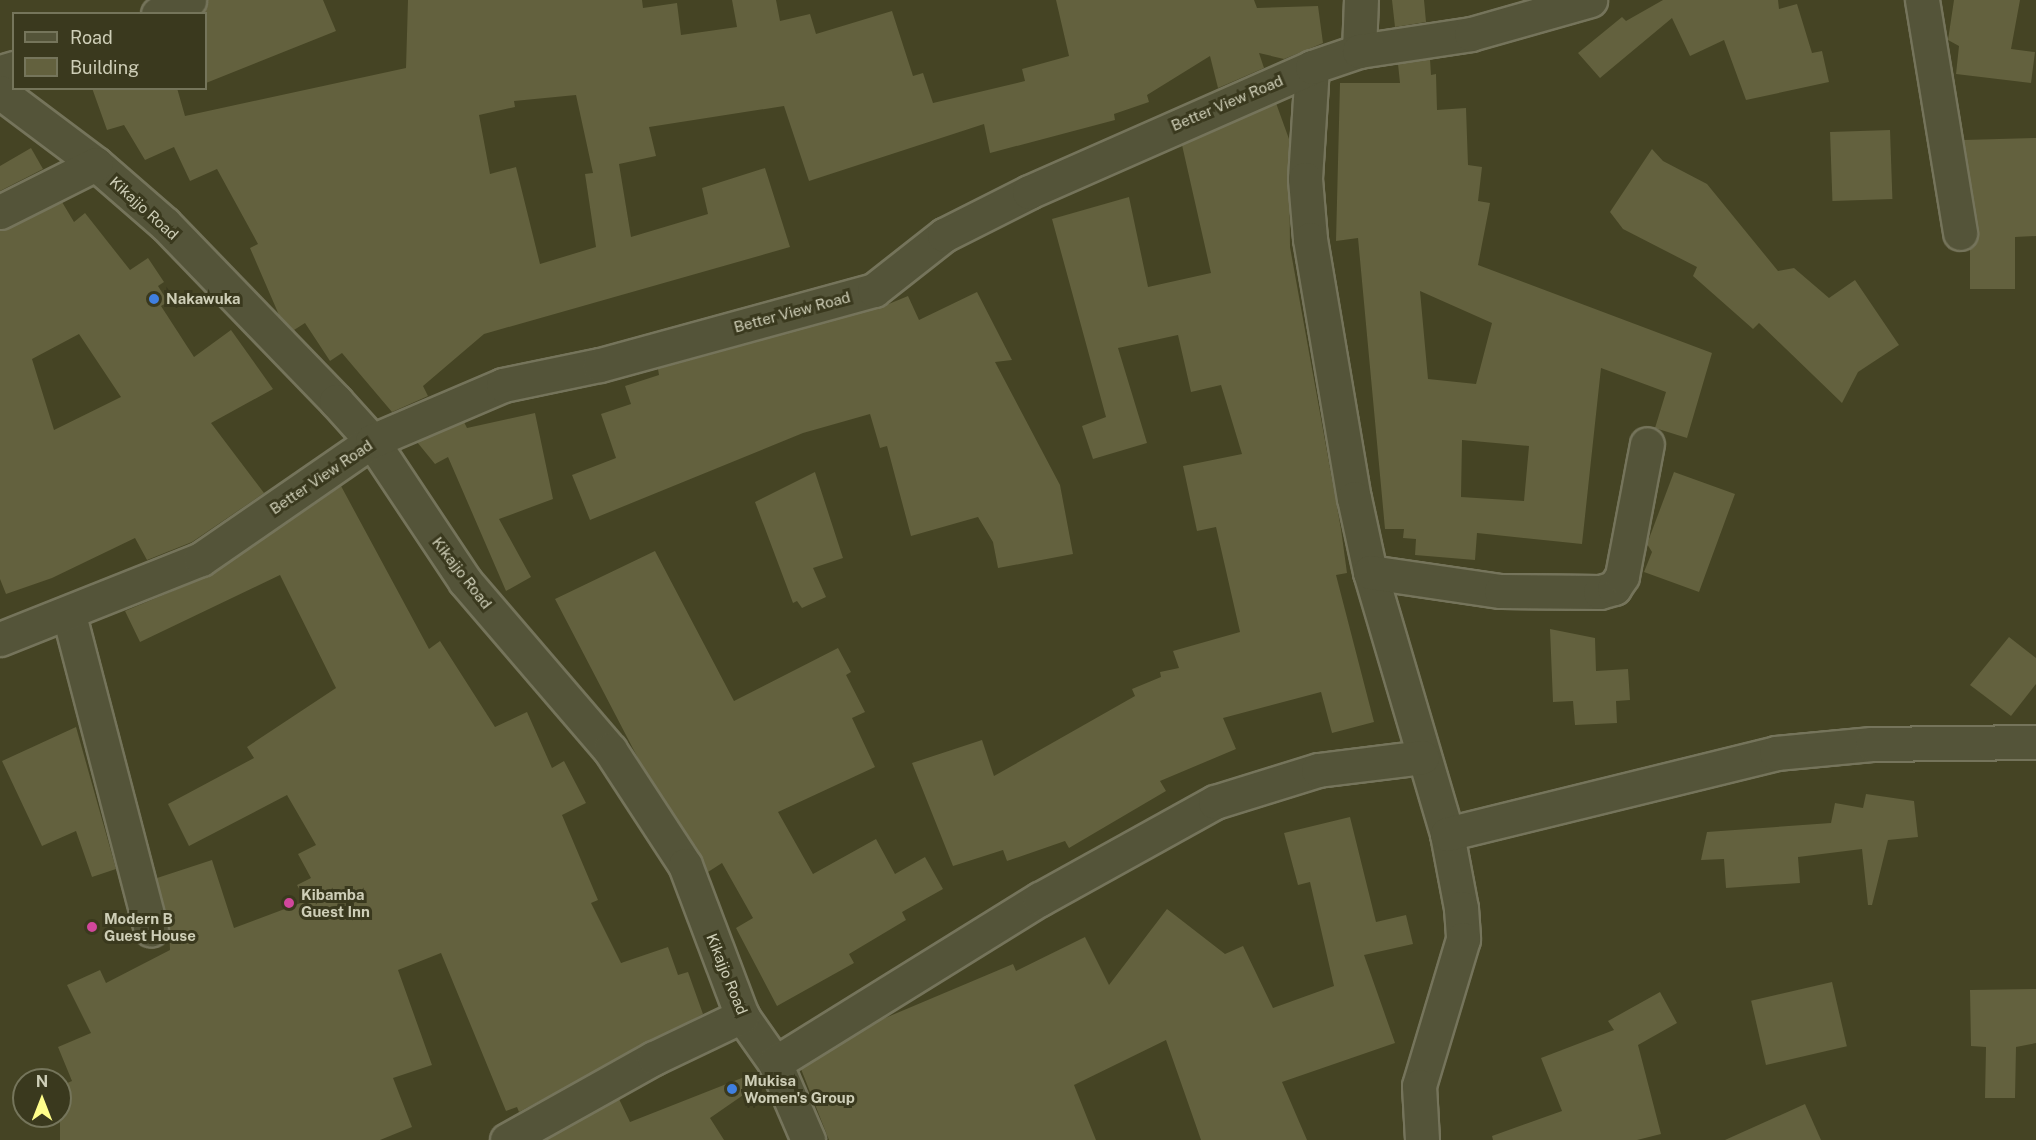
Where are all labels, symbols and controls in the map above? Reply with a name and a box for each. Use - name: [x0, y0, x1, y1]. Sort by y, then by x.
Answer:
- legend: [12, 12, 207, 90]
- text: Road: [70, 27, 113, 48]
- text: Building: [70, 57, 139, 78]
- street label: Better View Road: [1168, 71, 1286, 135]
- street label: Kikajjo Road: [106, 173, 182, 243]
- street label: Better View Road: [732, 288, 852, 336]
- place label: Nakawuka: [166, 290, 241, 308]
- marker: Nakawuka: [147, 292, 161, 306]
- street label: Better View Road: [266, 436, 376, 518]
- street label: Kikajjo Road: [428, 534, 496, 612]
- place label: Kibamba Guest Inn: [301, 885, 370, 920]
- marker: Kibamba Guest Inn: [282, 896, 296, 910]
- place label: Modern B Guest House: [104, 909, 196, 944]
- marker: Modern B Guest House: [85, 920, 99, 934]
- street label: Kikajjo Road: [703, 931, 751, 1017]
- north arrow: [12, 1068, 72, 1128]
- place label: Mukisa Women's Group: [744, 1071, 855, 1106]
- text: N: [36, 1072, 48, 1091]
- marker: Mukisa Women's Group: [725, 1082, 739, 1096]

